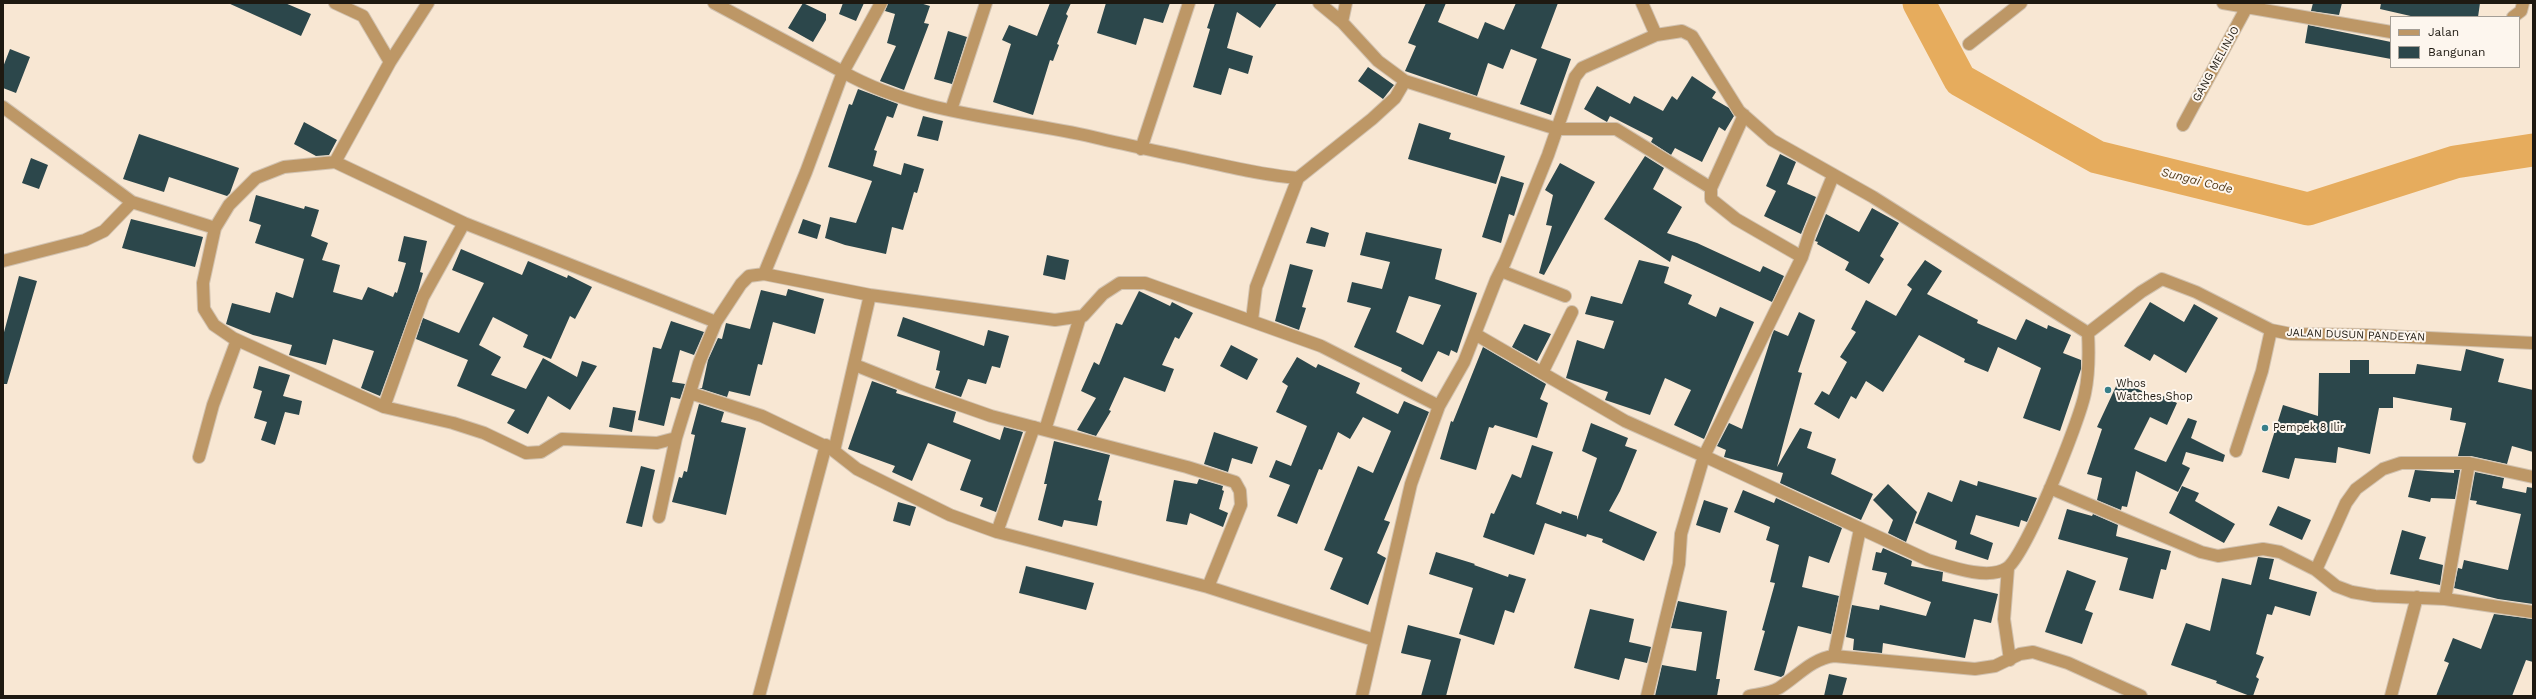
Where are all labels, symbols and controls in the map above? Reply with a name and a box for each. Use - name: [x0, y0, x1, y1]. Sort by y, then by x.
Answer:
- legend: [2390, 16, 2520, 68]
- street label: GANG MELINJO: [2190, 24, 2242, 104]
- text: Jalan: [2428, 25, 2459, 39]
- text: Bangunan: [2428, 45, 2486, 59]
- water label: Sungai Code: [2160, 165, 2234, 197]
- street label: JALAN DUSUN PANDEYAN: [2286, 326, 2426, 344]
- place label: Whos Watches Shop: [2116, 377, 2193, 403]
- marker: Whos Watches Shop: [2103, 385, 2113, 395]
- place label: Pempek 8 Ilir: [2273, 421, 2344, 435]
- marker: Pempek 8 Ilir: [2260, 423, 2270, 433]

